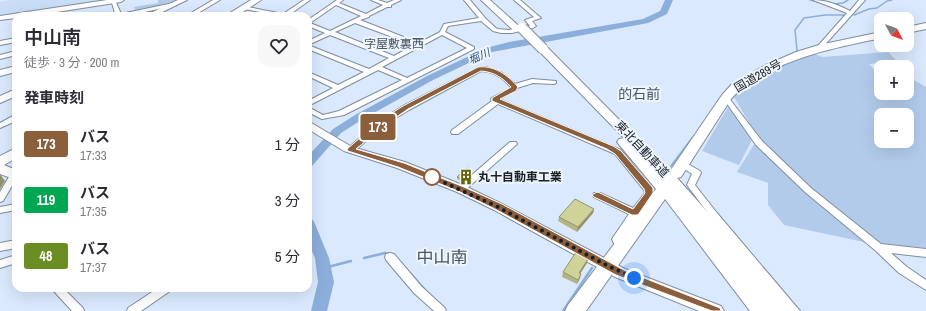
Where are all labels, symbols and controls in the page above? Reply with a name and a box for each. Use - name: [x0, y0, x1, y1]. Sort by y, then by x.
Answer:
- north arrow: [874, 12, 914, 52]
- map controls: [874, 12, 914, 148]
- text: 中山南: [24, 24, 81, 50]
- button: heart: [258, 25, 300, 67]
- district label: 字屋敷裏西: [364, 36, 424, 52]
- water label: 堀川: [466, 45, 493, 67]
- text: 徒歩 · 3 分 · 200 m: [24, 54, 119, 71]
- street label: 国道289号: [731, 56, 785, 96]
- button: +: [874, 60, 914, 100]
- district label: 的石前: [618, 85, 660, 103]
- text: 発車時刻: [24, 87, 84, 108]
- button: −: [874, 108, 914, 148]
- line badge: 173: [355, 114, 401, 140]
- street label: 東北自動車道: [612, 117, 672, 181]
- text: 173: [368, 118, 388, 136]
- text: バス: [80, 126, 110, 147]
- text: 1 分: [275, 134, 300, 155]
- text: 173: [36, 135, 56, 153]
- text: 17:33: [80, 147, 107, 164]
- unlabelled marker: [423, 168, 441, 186]
- building icon: 丸十自動車工業: [457, 168, 475, 186]
- place label: 丸十自動車工業: [478, 169, 562, 185]
- text: バス: [80, 182, 110, 203]
- text: 3 分: [275, 190, 300, 211]
- text: 119: [37, 191, 55, 209]
- text: 17:35: [80, 203, 107, 220]
- text: バス: [80, 238, 110, 259]
- district label: 中山南: [417, 245, 468, 268]
- text: 5 分: [275, 246, 300, 267]
- text: 48: [40, 247, 52, 265]
- text: 17:37: [80, 259, 107, 276]
- your location: [624, 268, 644, 288]

